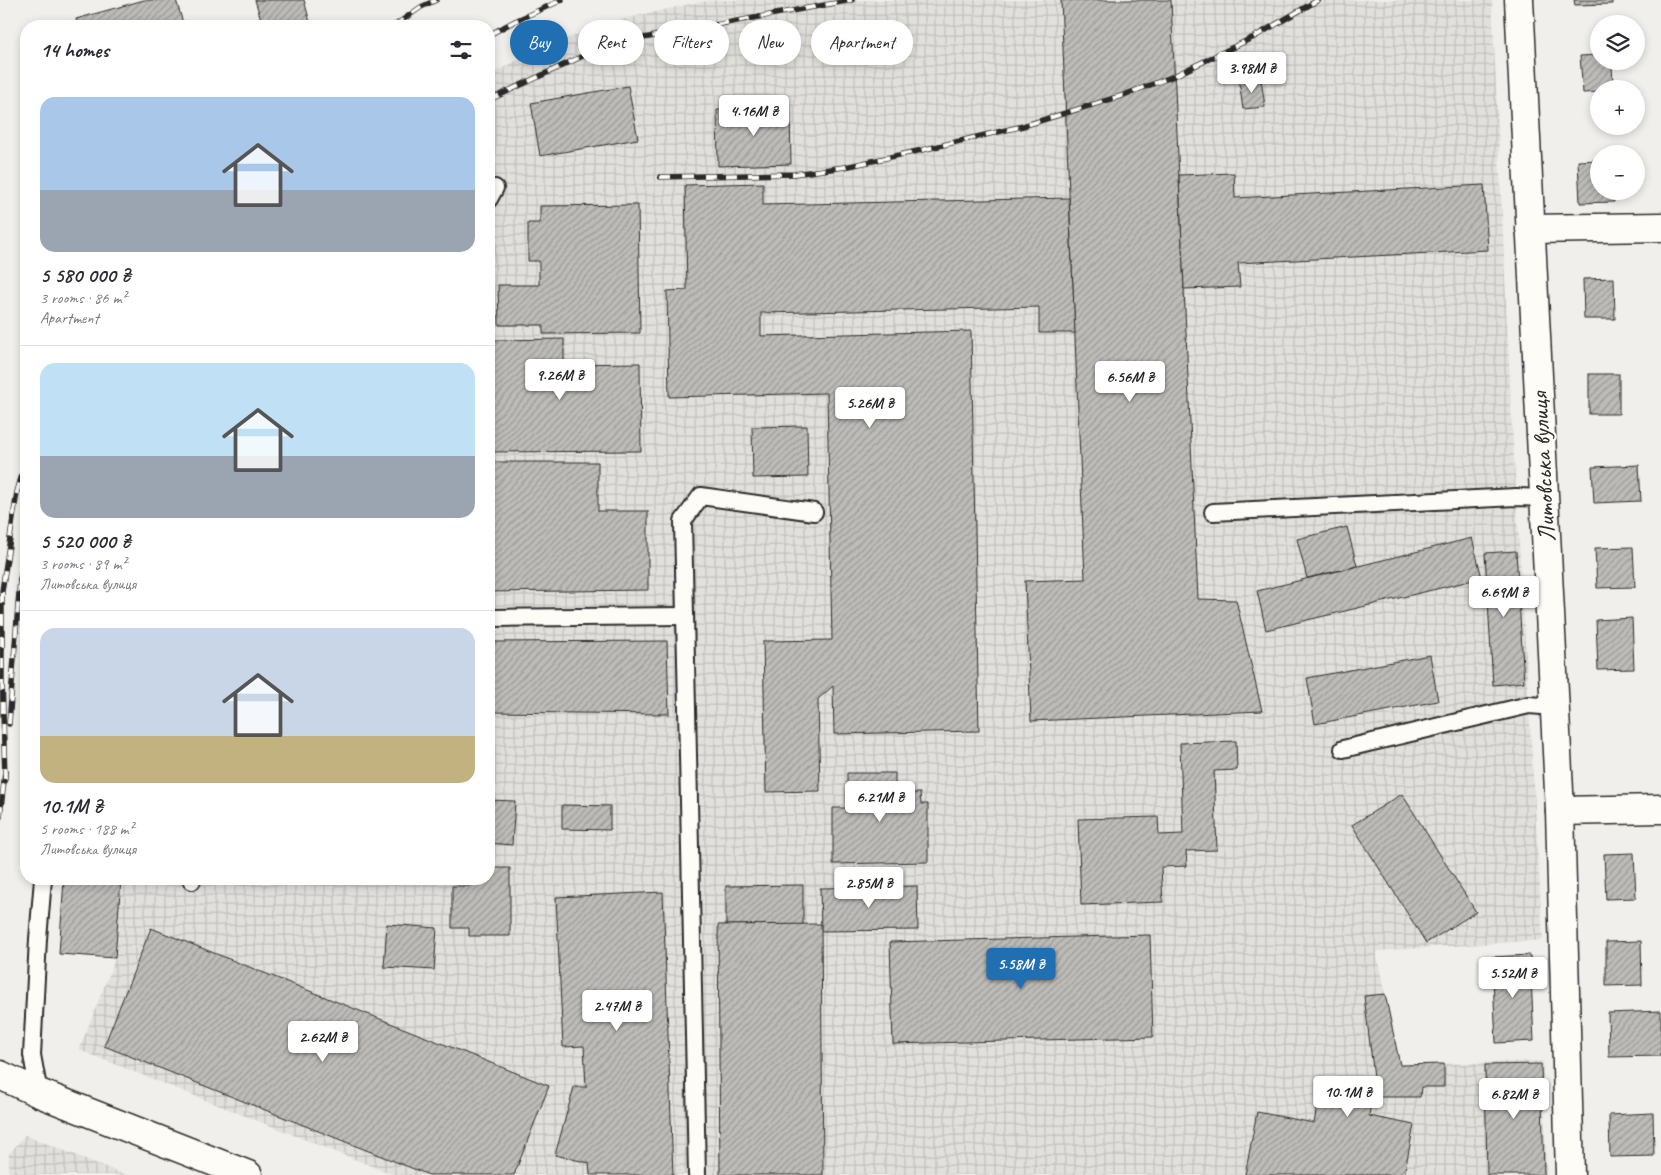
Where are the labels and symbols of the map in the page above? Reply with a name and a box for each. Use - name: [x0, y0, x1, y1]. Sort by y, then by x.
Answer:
- pin: 3.98M ₴: [1206, 52, 1298, 94]
- pin: 4.16M ₴: [708, 94, 800, 137]
- pin: 9.26M ₴: [514, 358, 606, 401]
- pin: 6.56M ₴: [1084, 360, 1176, 403]
- pin: 5.26M ₴: [824, 386, 916, 429]
- street label: Литовська вулиця: [1523, 389, 1563, 543]
- pin: 6.69M ₴: [1458, 576, 1550, 618]
- pin: 6.21M ₴: [834, 780, 926, 823]
- pin: 2.85M ₴: [823, 866, 915, 909]
- pin: 5.58M ₴: [975, 948, 1067, 990]
- pin: 5.52M ₴: [1467, 956, 1559, 999]
- pin: 2.47M ₴: [571, 990, 663, 1032]
- pin: 2.62M ₴: [277, 1020, 369, 1063]
- pin: 10.1M ₴: [1302, 1076, 1394, 1118]
- pin: 6.82M ₴: [1468, 1078, 1560, 1120]

